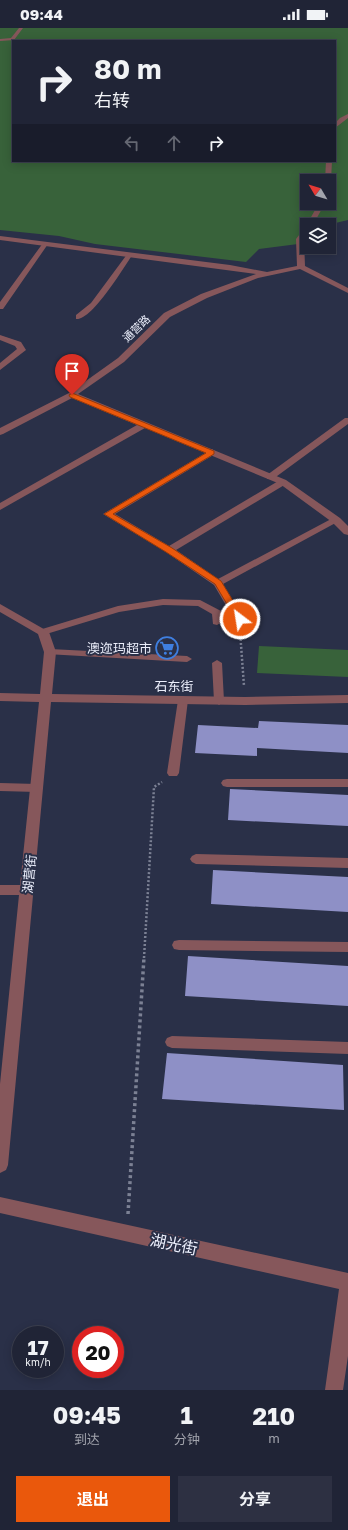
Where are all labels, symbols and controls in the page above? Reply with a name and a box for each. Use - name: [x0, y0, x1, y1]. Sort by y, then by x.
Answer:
- text: 09:44: [20, 5, 63, 23]
- text: 80 m: [94, 52, 162, 85]
- icon: right: [28, 56, 80, 108]
- text: 右转: [94, 89, 130, 111]
- icon: left: [121, 132, 143, 154]
- icon: ahead: [163, 132, 185, 154]
- icon: right: [205, 132, 227, 154]
- north arrow: [300, 174, 336, 210]
- map controls: [300, 174, 336, 254]
- button: layers: [300, 218, 336, 254]
- street label: 通营路: [120, 312, 152, 344]
- pin: [55, 354, 89, 395]
- icon: arrive: [61, 360, 83, 382]
- position arrow: [219, 598, 261, 640]
- supermarket icon: 澳迩玛超市: [154, 635, 180, 661]
- place label: 澳迩玛超市: [87, 640, 152, 656]
- street label: 石东街: [154, 678, 194, 694]
- street label: 湖营街: [19, 854, 39, 894]
- street label: 湖光街: [148, 1229, 200, 1259]
- speed limit sign: 20: [72, 1326, 124, 1378]
- text: 17: [27, 1335, 49, 1359]
- text: km/h: [25, 1356, 51, 1368]
- text: 09:45: [53, 1400, 121, 1429]
- text: 1: [181, 1400, 193, 1429]
- text: 210: [253, 1401, 295, 1430]
- text: m: [268, 1430, 280, 1446]
- text: 到达: [74, 1431, 100, 1447]
- text: 分钟: [174, 1431, 200, 1447]
- button: 退出: [16, 1476, 170, 1522]
- button: 分享: [178, 1476, 332, 1522]

